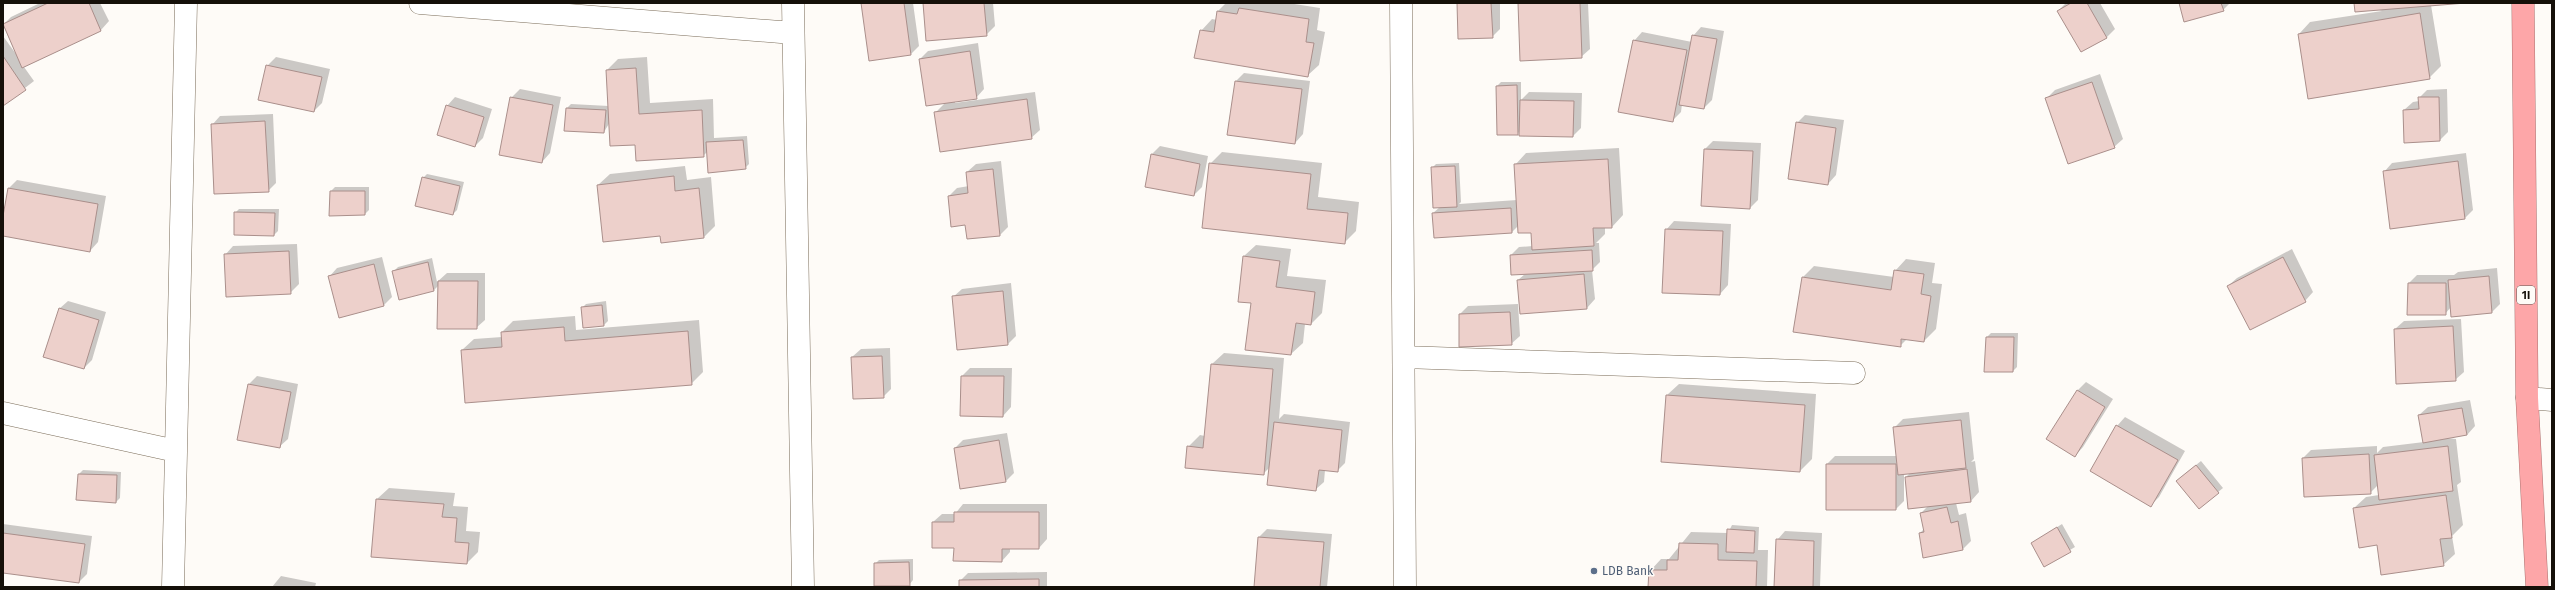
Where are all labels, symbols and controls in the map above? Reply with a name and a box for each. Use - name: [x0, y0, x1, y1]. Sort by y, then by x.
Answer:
- road number: 1I: [2517, 286, 2535, 304]
- place label: LDB Bank: [1602, 564, 1654, 578]
- marker: LDB Bank: [1589, 566, 1599, 576]

